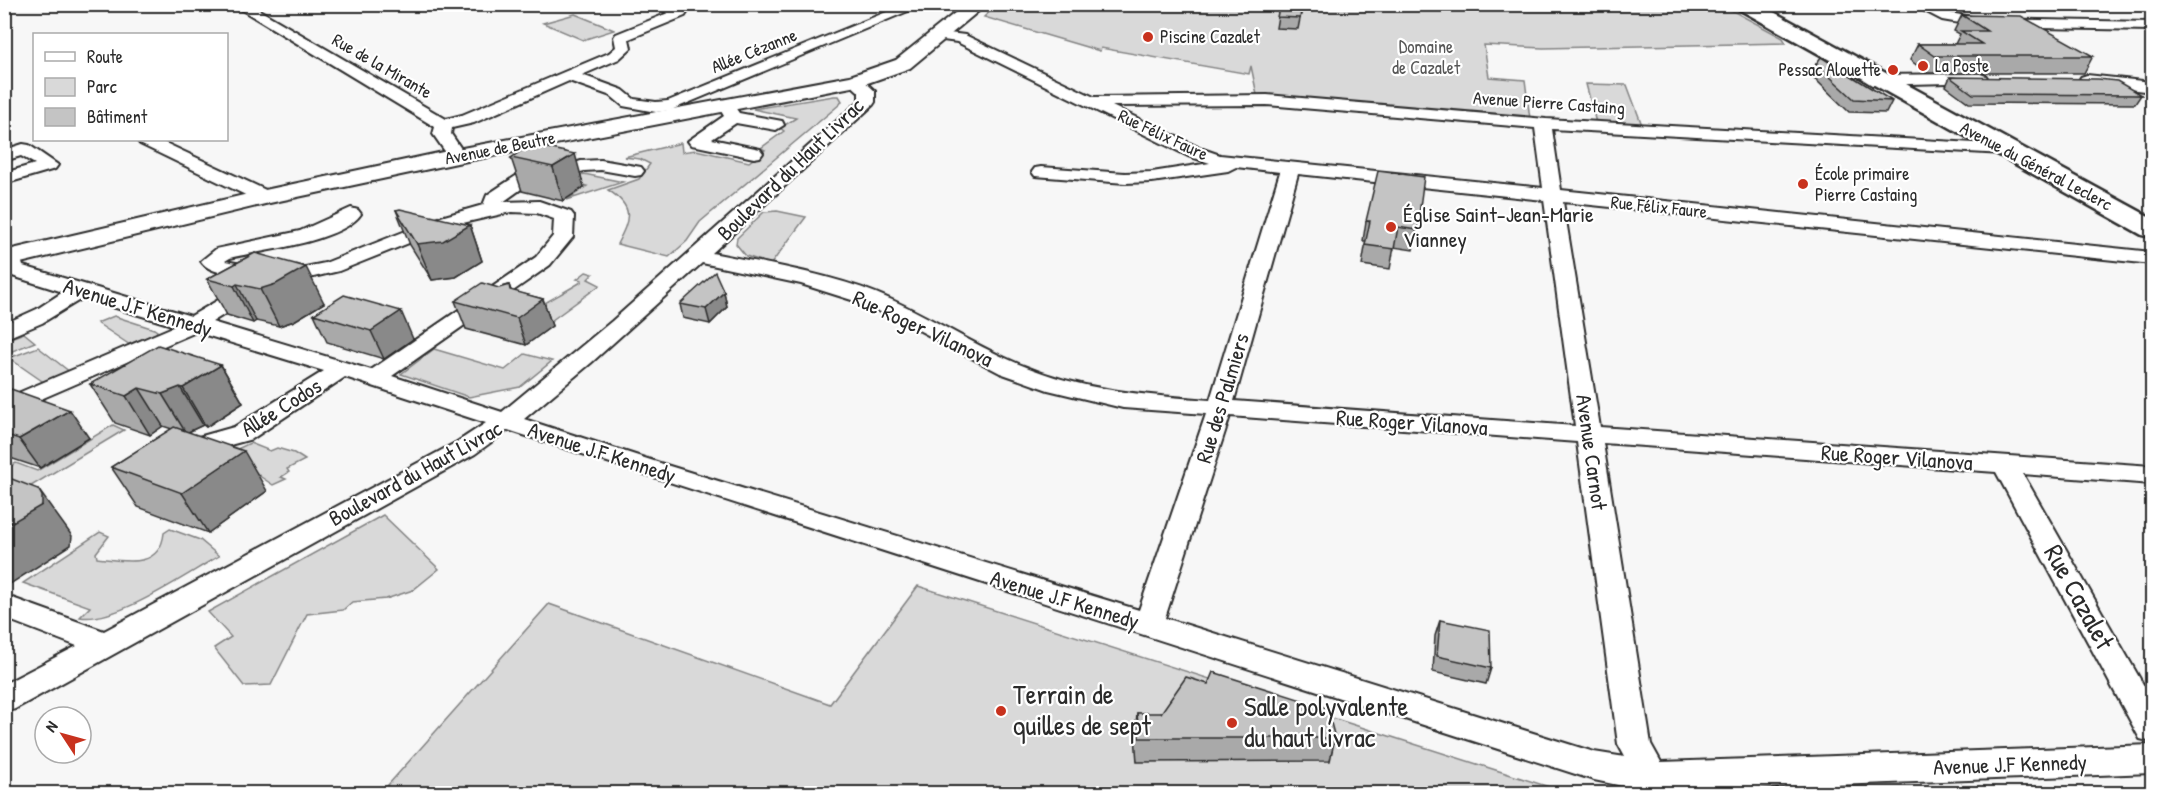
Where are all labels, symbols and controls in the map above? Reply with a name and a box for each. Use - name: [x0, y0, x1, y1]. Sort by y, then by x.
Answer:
- street label: Allée Cézanne: [707, 22, 800, 79]
- place label: Piscine Cazalet: [1160, 24, 1261, 49]
- street label: Rue de la Mirante: [328, 27, 437, 104]
- marker: Piscine Cazalet: [1141, 30, 1155, 44]
- legend: [33, 33, 228, 141]
- park label: Domaine de Cazalet: [1392, 34, 1461, 80]
- text: Route: [87, 44, 123, 69]
- place label: La Poste: [1935, 53, 1989, 78]
- place label: Pessac Alouette: [1778, 57, 1881, 82]
- marker: La Poste: [1916, 59, 1930, 73]
- marker: Pessac Alouette: [1886, 63, 1900, 77]
- text: Parc: [87, 74, 117, 99]
- street label: Avenue Pierre Castaing: [1472, 85, 1626, 120]
- street label: Boulevard du Haut Livrac: [710, 91, 870, 247]
- street label: Rue Félix Faure: [1114, 103, 1212, 166]
- text: Bâtiment: [87, 104, 148, 129]
- street label: Avenue du Général Leclerc: [1956, 115, 2117, 216]
- street label: Avenue de Beutre: [443, 125, 557, 170]
- place label: École primaire Pierre Castaing: [1815, 161, 1917, 207]
- marker: École primaire Pierre Castaing: [1796, 177, 1810, 191]
- street label: Rue Félix Faure: [1610, 189, 1708, 224]
- place label: Église Saint-Jean-Marie Vianney: [1403, 199, 1594, 254]
- marker: Église Saint-Jean-Marie Vianney: [1384, 220, 1398, 234]
- street label: Avenue J.F Kennedy: [60, 270, 216, 344]
- street label: Rue Roger Vilanova: [848, 282, 998, 374]
- street label: Rue des Palmiers: [1188, 329, 1256, 467]
- street label: Allée Codos: [235, 371, 327, 443]
- street label: Avenue Carnot: [1569, 392, 1615, 512]
- street label: Rue Roger Vilanova: [1335, 402, 1489, 442]
- street label: Boulevard du Haut Livrac: [323, 413, 507, 533]
- street label: Avenue J.F Kennedy: [524, 414, 680, 490]
- street label: Rue Roger Vilanova: [1820, 437, 1974, 477]
- street label: Rue Cazalet: [2036, 538, 2124, 656]
- street label: Avenue J.F Kennedy: [987, 562, 1143, 636]
- place label: Terrain de quilles de sept: [1013, 676, 1152, 744]
- place label: Salle polyvalente du haut livrac: [1244, 688, 1408, 755]
- marker: Terrain de quilles de sept: [994, 704, 1008, 718]
- north arrow: [33, 705, 93, 765]
- text: N: [39, 716, 63, 736]
- marker: Salle polyvalente du haut livrac: [1225, 716, 1239, 730]
- street label: Avenue J.F Kennedy: [1933, 746, 2087, 782]

